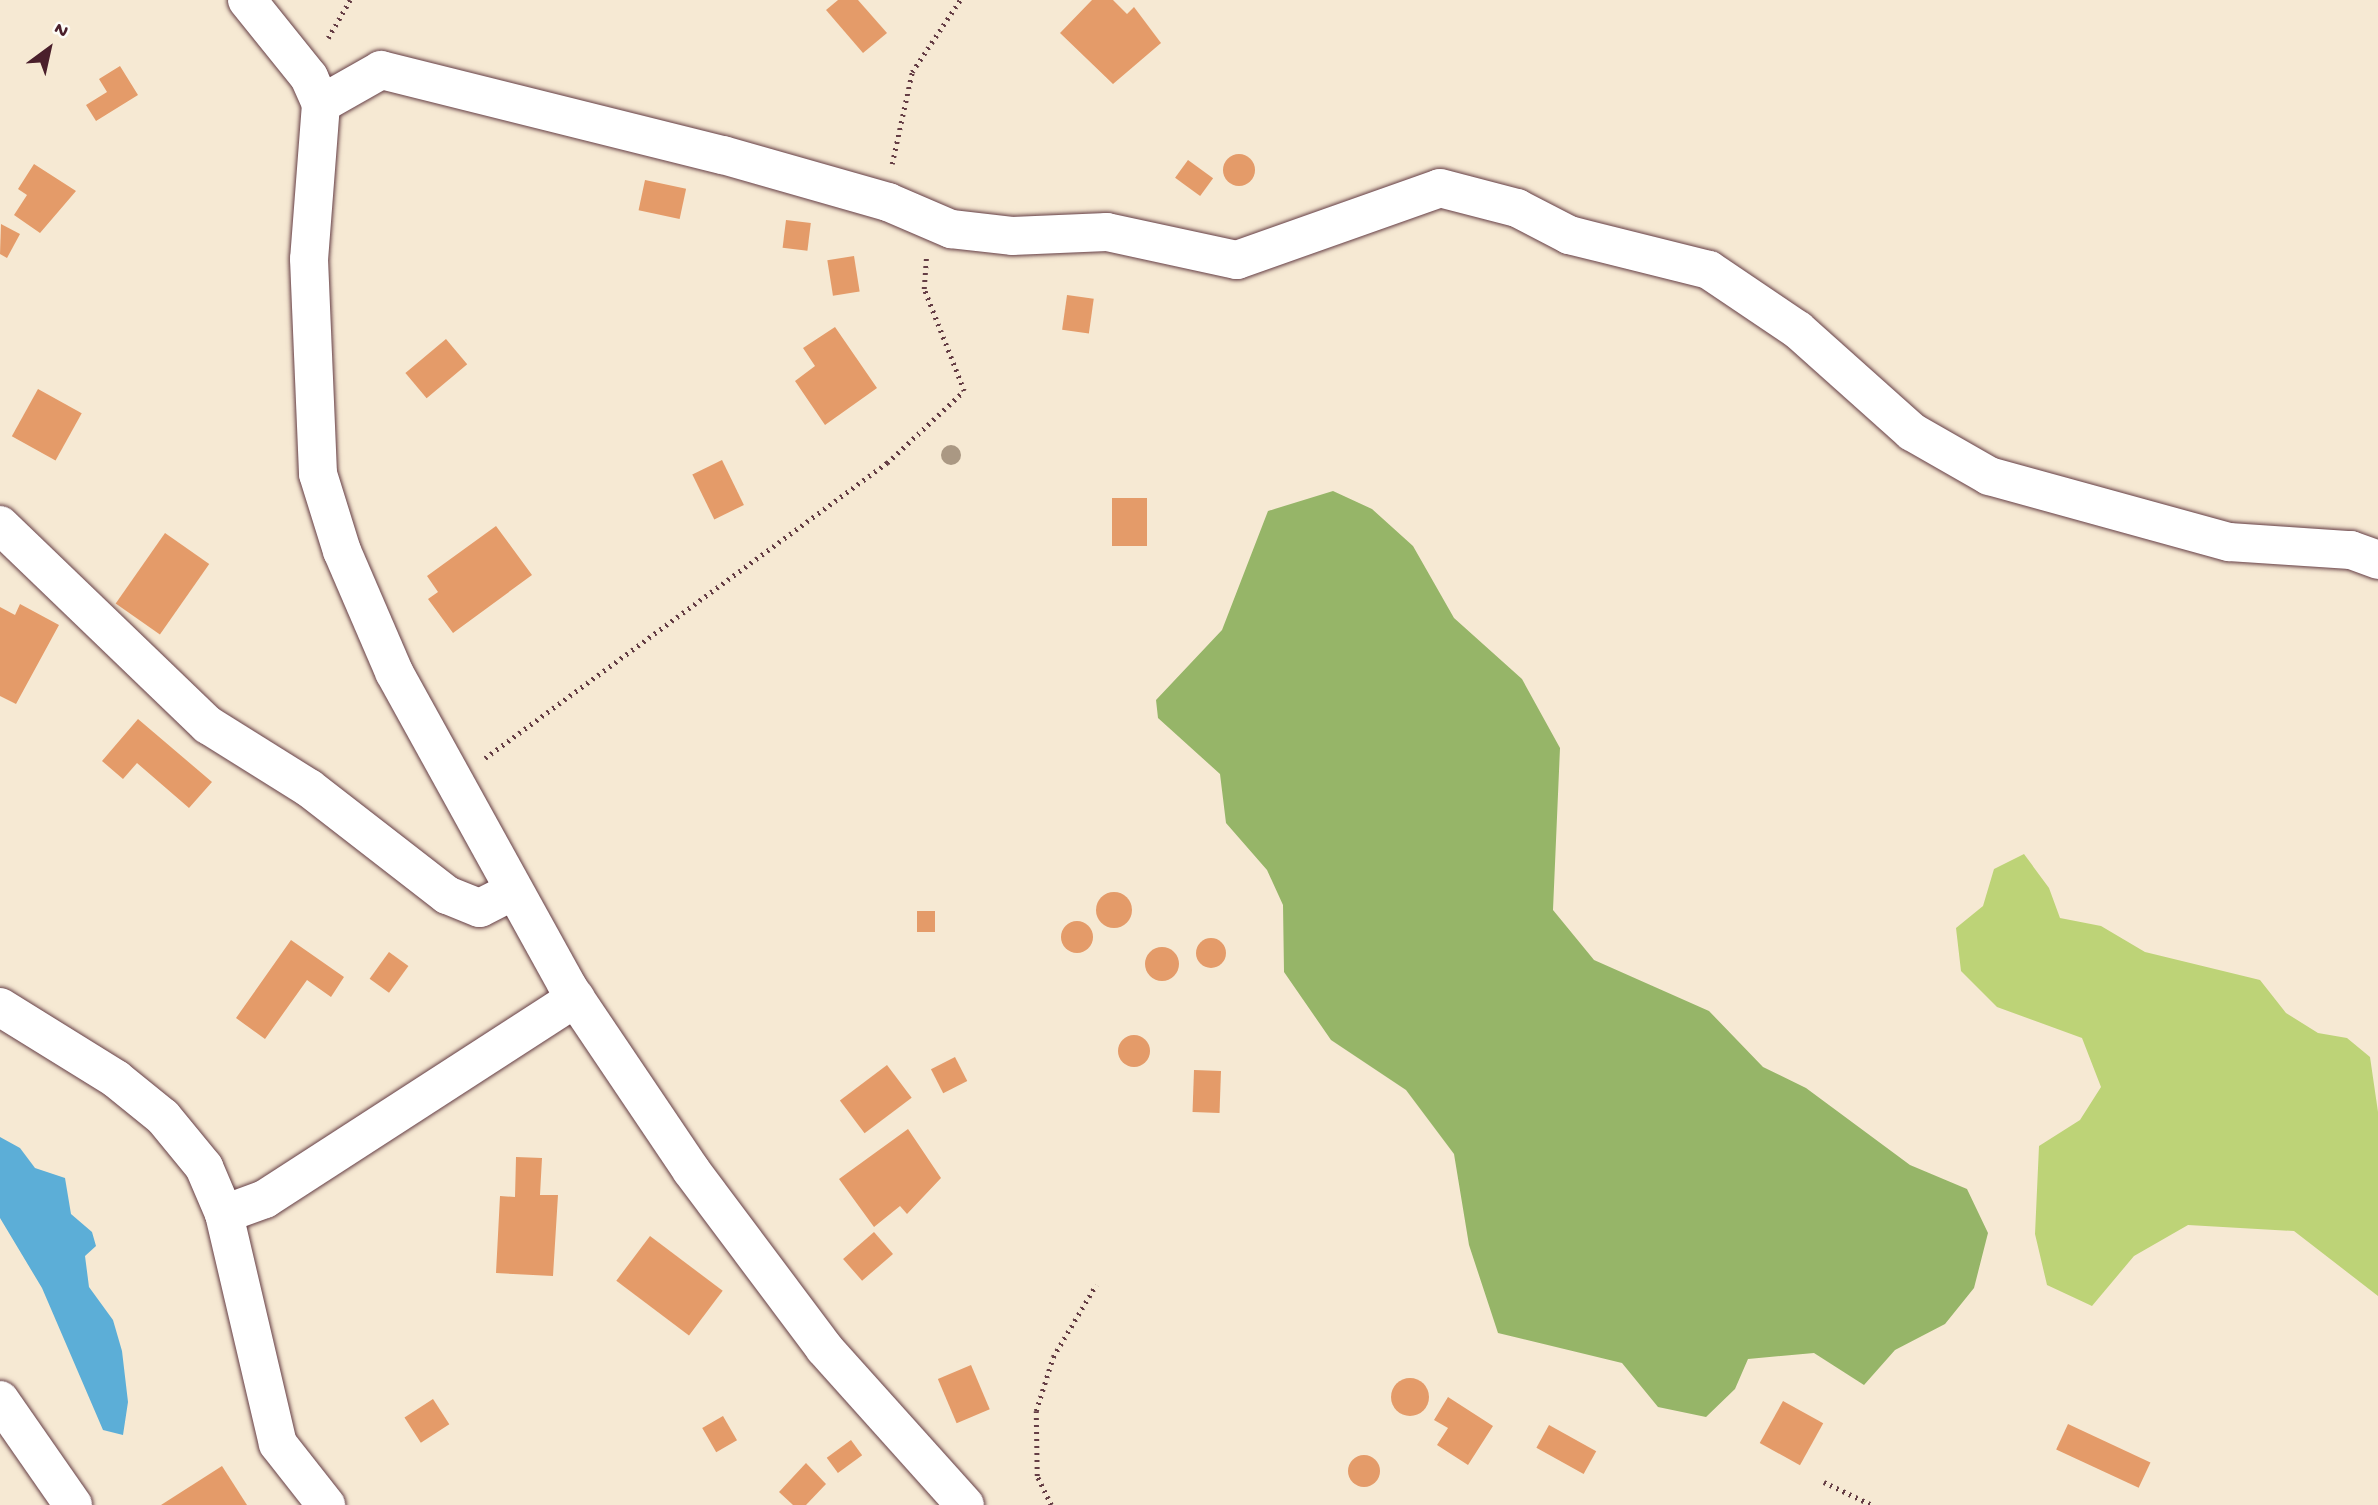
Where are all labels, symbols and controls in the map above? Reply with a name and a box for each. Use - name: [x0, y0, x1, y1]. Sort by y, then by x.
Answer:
- north arrow: [14, 14, 84, 84]
- text: N: [49, 18, 72, 44]

